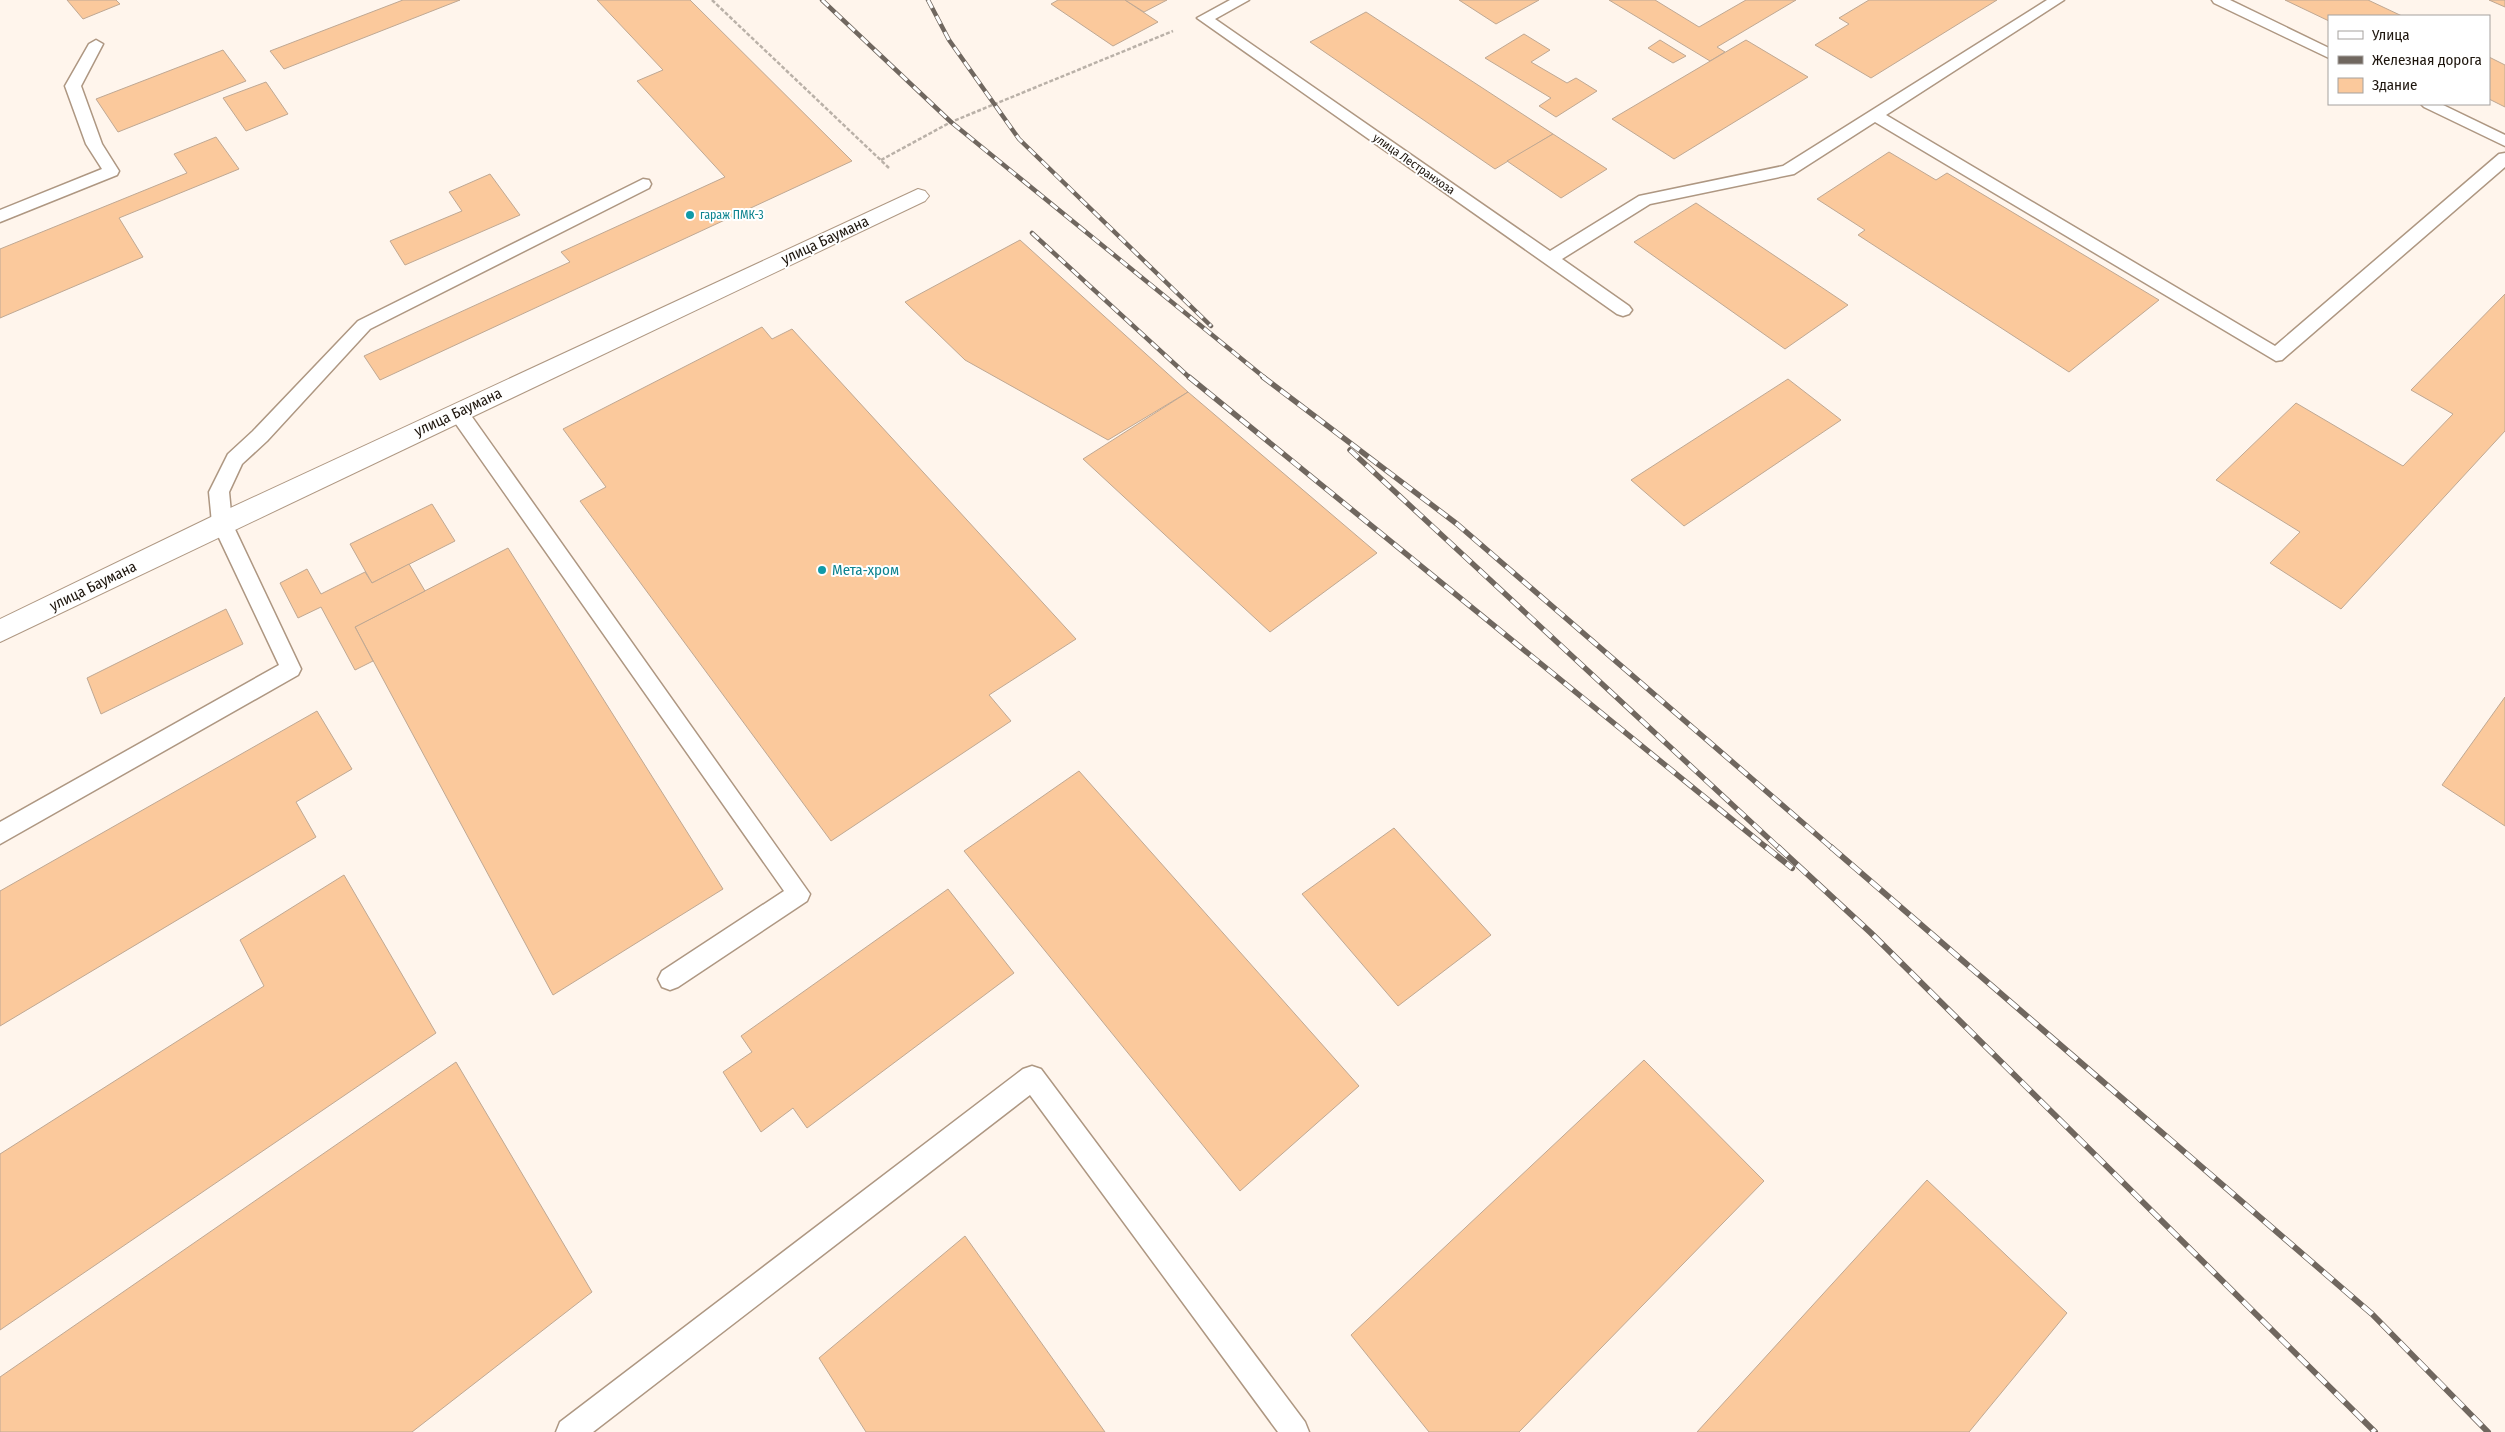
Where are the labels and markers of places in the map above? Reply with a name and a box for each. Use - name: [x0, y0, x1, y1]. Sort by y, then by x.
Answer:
- place label: гараж ПМК-3: [700, 208, 764, 222]
- marker: гараж ПМК-3: [684, 209, 696, 221]
- place label: Мета-хром: [832, 561, 899, 579]
- marker: Мета-хром: [816, 564, 828, 576]

